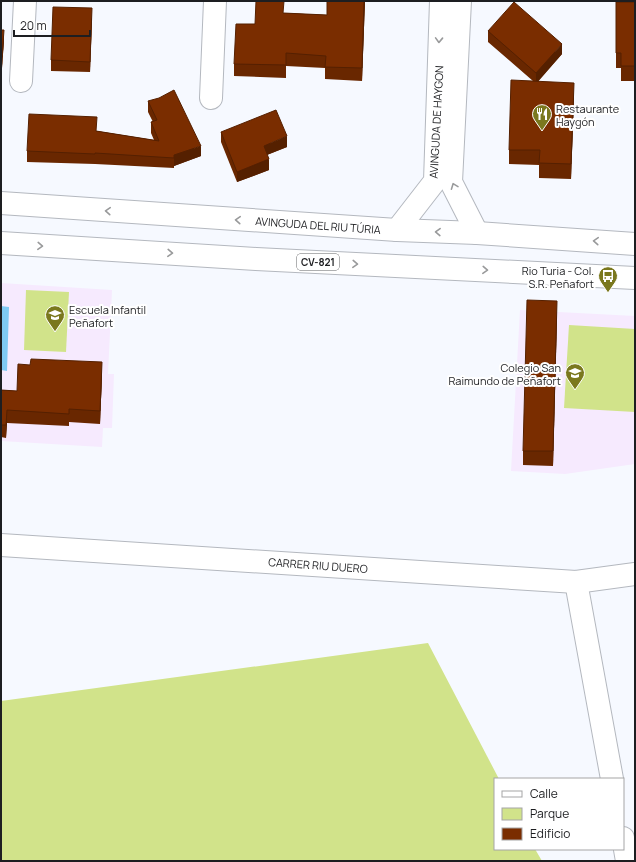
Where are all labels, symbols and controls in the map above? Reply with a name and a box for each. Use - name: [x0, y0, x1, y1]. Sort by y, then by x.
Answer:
- scale bar: [14, 12, 90, 38]
- text: 20 m: [20, 17, 47, 34]
- one-way arrow: [435, 37, 444, 43]
- street label: AVINGUDA DE HAYGON: [426, 65, 446, 179]
- place label: Restaurante Haygón: [556, 101, 620, 129]
- restaurant icon: Restaurante Haygón: [531, 103, 553, 131]
- one-way arrow: [450, 182, 458, 189]
- one-way arrow: [105, 206, 111, 215]
- street label: AVINGUDA DEL RIU TÚRIA: [255, 213, 381, 237]
- one-way arrow: [235, 215, 241, 224]
- one-way arrow: [435, 228, 441, 236]
- one-way arrow: [593, 237, 599, 246]
- one-way arrow: [37, 241, 43, 250]
- one-way arrow: [167, 249, 173, 258]
- road number: CV-821: [297, 254, 339, 270]
- one-way arrow: [352, 259, 358, 268]
- place label: Rio Turia - Col. S.R. Peñafort: [522, 263, 594, 291]
- bus stop icon: Rio Turia - Col. S.R. Peñafort: [597, 265, 619, 293]
- one-way arrow: [482, 266, 488, 275]
- place label: Escuela Infantil Peñafort: [69, 302, 146, 330]
- school or university icon: Escuela Infantil Peñafort: [44, 304, 66, 332]
- place label: Colegio San Raimundo de Peñafort: [448, 360, 561, 388]
- school or university icon: Colegio San Raimundo de Peñafort: [564, 362, 586, 390]
- street label: CARRER RIU DUERO: [268, 554, 368, 576]
- legend: [494, 778, 624, 850]
- text: Calle: [530, 785, 558, 802]
- text: Parque: [530, 805, 569, 822]
- text: Edificio: [530, 825, 570, 842]

